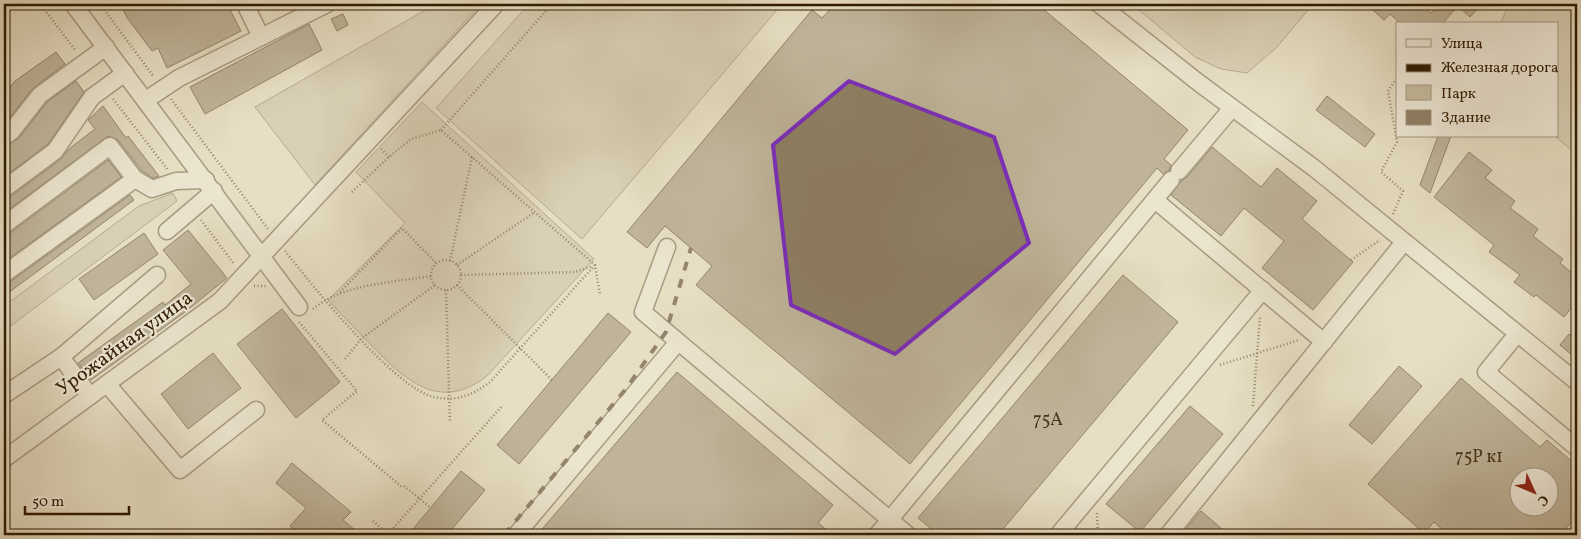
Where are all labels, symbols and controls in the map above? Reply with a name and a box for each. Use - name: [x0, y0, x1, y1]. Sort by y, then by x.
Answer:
- legend: [1396, 22, 1558, 138]
- text: Улица: [1441, 34, 1483, 55]
- text: Железная дорога: [1441, 58, 1558, 79]
- text: Парк: [1441, 84, 1476, 105]
- text: Здание: [1441, 108, 1491, 129]
- street label: Урожайная улица: [51, 285, 199, 403]
- house number: 75А: [1033, 408, 1063, 433]
- house number: 75Р к1: [1455, 445, 1503, 470]
- north arrow: [1508, 466, 1558, 516]
- scale bar: [25, 484, 129, 516]
- text: С: [1532, 490, 1552, 510]
- text: 50 m: [32, 492, 64, 513]

